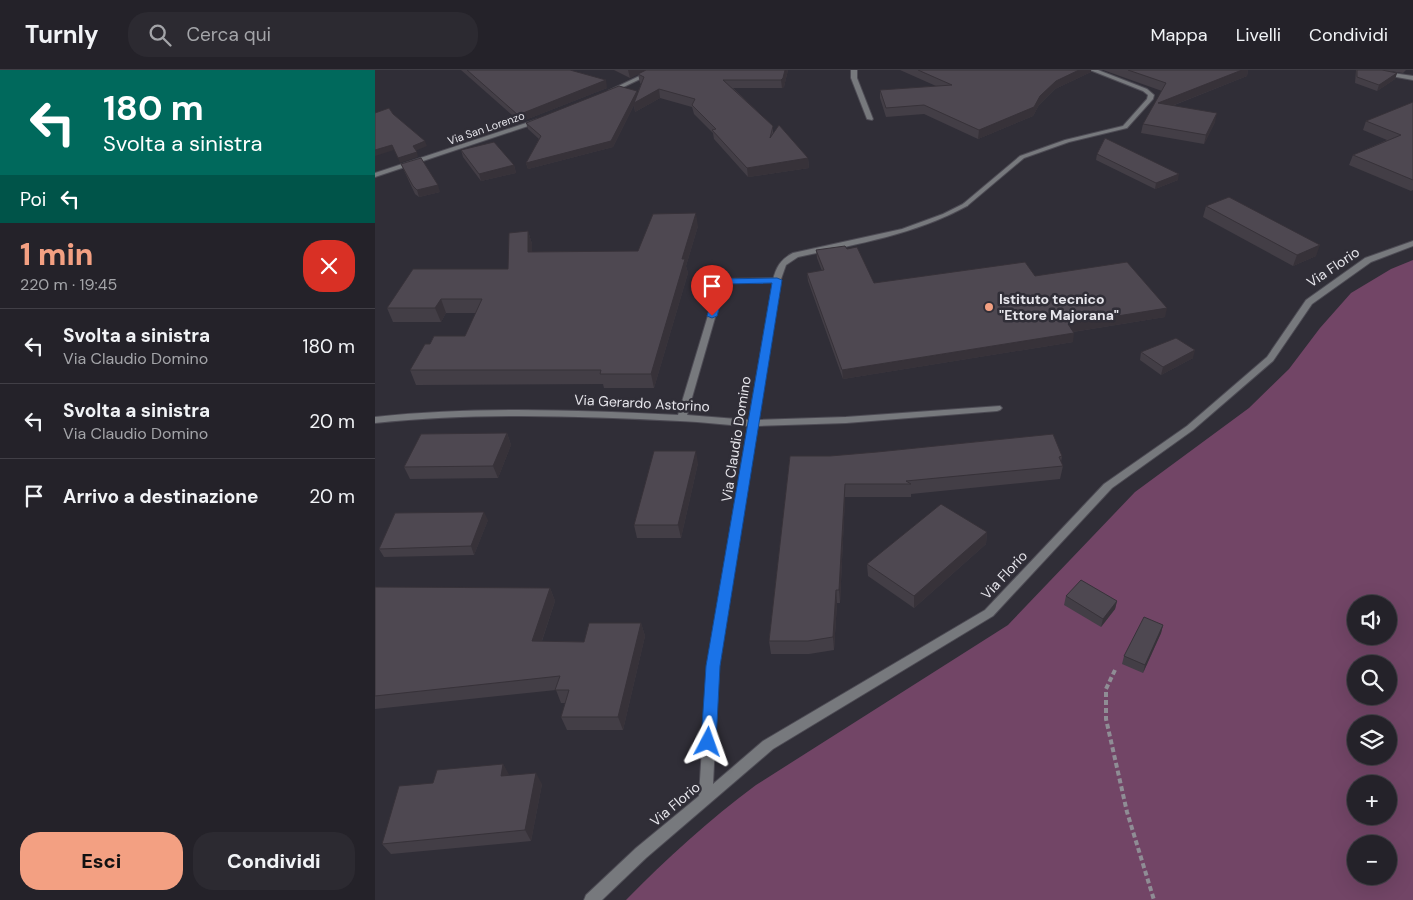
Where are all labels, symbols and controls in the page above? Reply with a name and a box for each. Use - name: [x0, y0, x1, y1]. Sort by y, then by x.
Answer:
- search box: [128, 12, 478, 57]
- text: Turnly: [25, 19, 98, 50]
- icon: search: [146, 21, 174, 49]
- text: Cerca qui: [186, 22, 271, 47]
- text: Mappa: [1150, 23, 1208, 47]
- text: Livelli: [1236, 23, 1281, 47]
- text: Condividi: [1309, 23, 1388, 47]
- text: 180 m: [103, 85, 204, 131]
- icon: left: [20, 90, 85, 155]
- street label: Via San Lorenzo: [446, 108, 526, 148]
- text: Svolta a sinistra: [103, 129, 263, 158]
- icon: left: [56, 185, 84, 213]
- text: Poi: [20, 187, 46, 212]
- text: 1 min: [20, 235, 93, 274]
- button: close: [303, 240, 355, 292]
- street label: Via Florio: [1303, 243, 1363, 291]
- pin: [691, 265, 733, 316]
- icon: arrive: [698, 272, 726, 300]
- text: 220 m · 19:45: [20, 274, 117, 295]
- place label: Istituto tecnico "Ettore Majorana": [999, 290, 1119, 324]
- marker: Istituto tecnico "Ettore Majorana": [983, 301, 995, 313]
- text: Svolta a sinistra: [63, 323, 210, 348]
- icon: left: [20, 332, 48, 360]
- text: 180 m: [303, 334, 355, 359]
- text: Via Claudio Domino: [63, 348, 208, 369]
- street label: Via Claudio Domino: [717, 375, 755, 503]
- street label: Via Gerardo Astorino: [574, 390, 710, 416]
- text: Svolta a sinistra: [63, 398, 210, 423]
- icon: left: [20, 407, 48, 435]
- text: 20 m: [309, 409, 355, 434]
- text: Via Claudio Domino: [63, 423, 208, 444]
- icon: arrive: [20, 482, 48, 510]
- text: Arrivo a destinazione: [63, 484, 258, 509]
- text: 20 m: [309, 484, 355, 509]
- street label: Via Florio: [977, 547, 1031, 603]
- map controls: [1347, 595, 1397, 885]
- button: sound: [1347, 595, 1397, 645]
- button: search: [1347, 655, 1397, 705]
- position arrow: [681, 715, 733, 767]
- button: layers: [1347, 715, 1397, 765]
- button: +: [1347, 775, 1397, 825]
- street label: Via Florio: [646, 778, 704, 830]
- button: Esci: [20, 832, 183, 890]
- button: Condividi: [193, 832, 355, 890]
- button: −: [1347, 835, 1397, 885]

